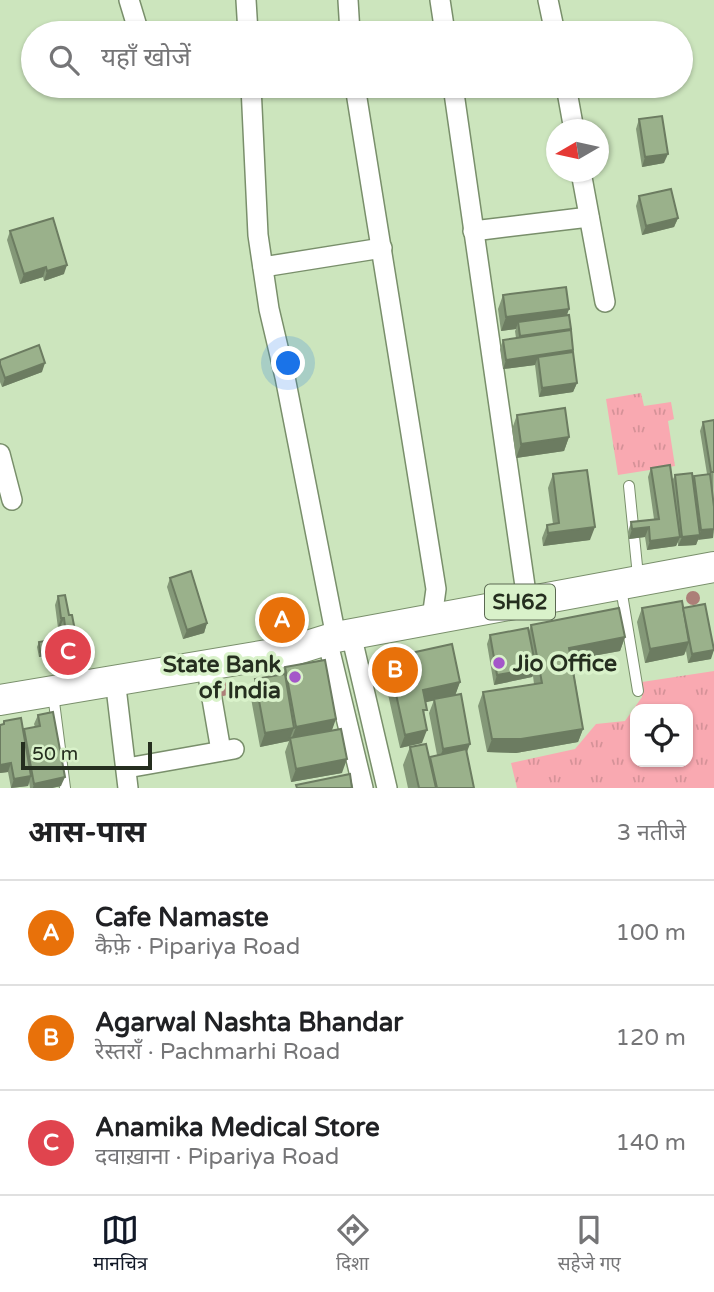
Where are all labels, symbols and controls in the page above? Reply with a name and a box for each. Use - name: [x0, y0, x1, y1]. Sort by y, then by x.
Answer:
- search box: [21, 21, 693, 98]
- icon: search: [45, 41, 83, 79]
- text: यहाँ खोजें: [101, 42, 191, 73]
- north arrow: [546, 119, 609, 182]
- your location: [271, 346, 305, 380]
- road number: SH62: [485, 584, 555, 620]
- pin: A: [259, 594, 305, 646]
- pin: C: [45, 626, 91, 678]
- pin: B: [372, 644, 418, 696]
- place label: Jio Office: [512, 650, 617, 678]
- place label: State Bank of India: [163, 651, 281, 705]
- marker: Jio Office: [491, 655, 507, 671]
- marker: State Bank of India: [287, 669, 303, 685]
- map controls: [630, 704, 693, 767]
- button: locate: [630, 704, 693, 767]
- scale bar: [21, 739, 152, 771]
- text: 50 m: [32, 743, 78, 765]
- text: आस-पास: [28, 814, 146, 851]
- text: 3 नतीजे: [617, 819, 686, 847]
- text: Cafe Namaste: [95, 902, 269, 933]
- text: A: [42, 919, 60, 947]
- text: 100 m: [616, 919, 686, 947]
- text: कैफ़े · Pipariya Road: [95, 933, 300, 961]
- text: Agarwal Nashta Bhandar: [95, 1007, 403, 1038]
- text: B: [43, 1024, 59, 1052]
- text: 120 m: [616, 1024, 686, 1052]
- text: रेस्तराँ · Pachmarhi Road: [95, 1038, 340, 1066]
- text: Anamika Medical Store: [95, 1112, 380, 1143]
- text: C: [43, 1129, 59, 1157]
- text: 140 m: [616, 1129, 686, 1157]
- text: दवाख़ाना · Pipariya Road: [95, 1143, 339, 1171]
- tab: मानचित्र: [93, 1211, 147, 1278]
- tab: दिशा: [334, 1211, 372, 1278]
- tab: सहेजे गए: [558, 1211, 621, 1278]

